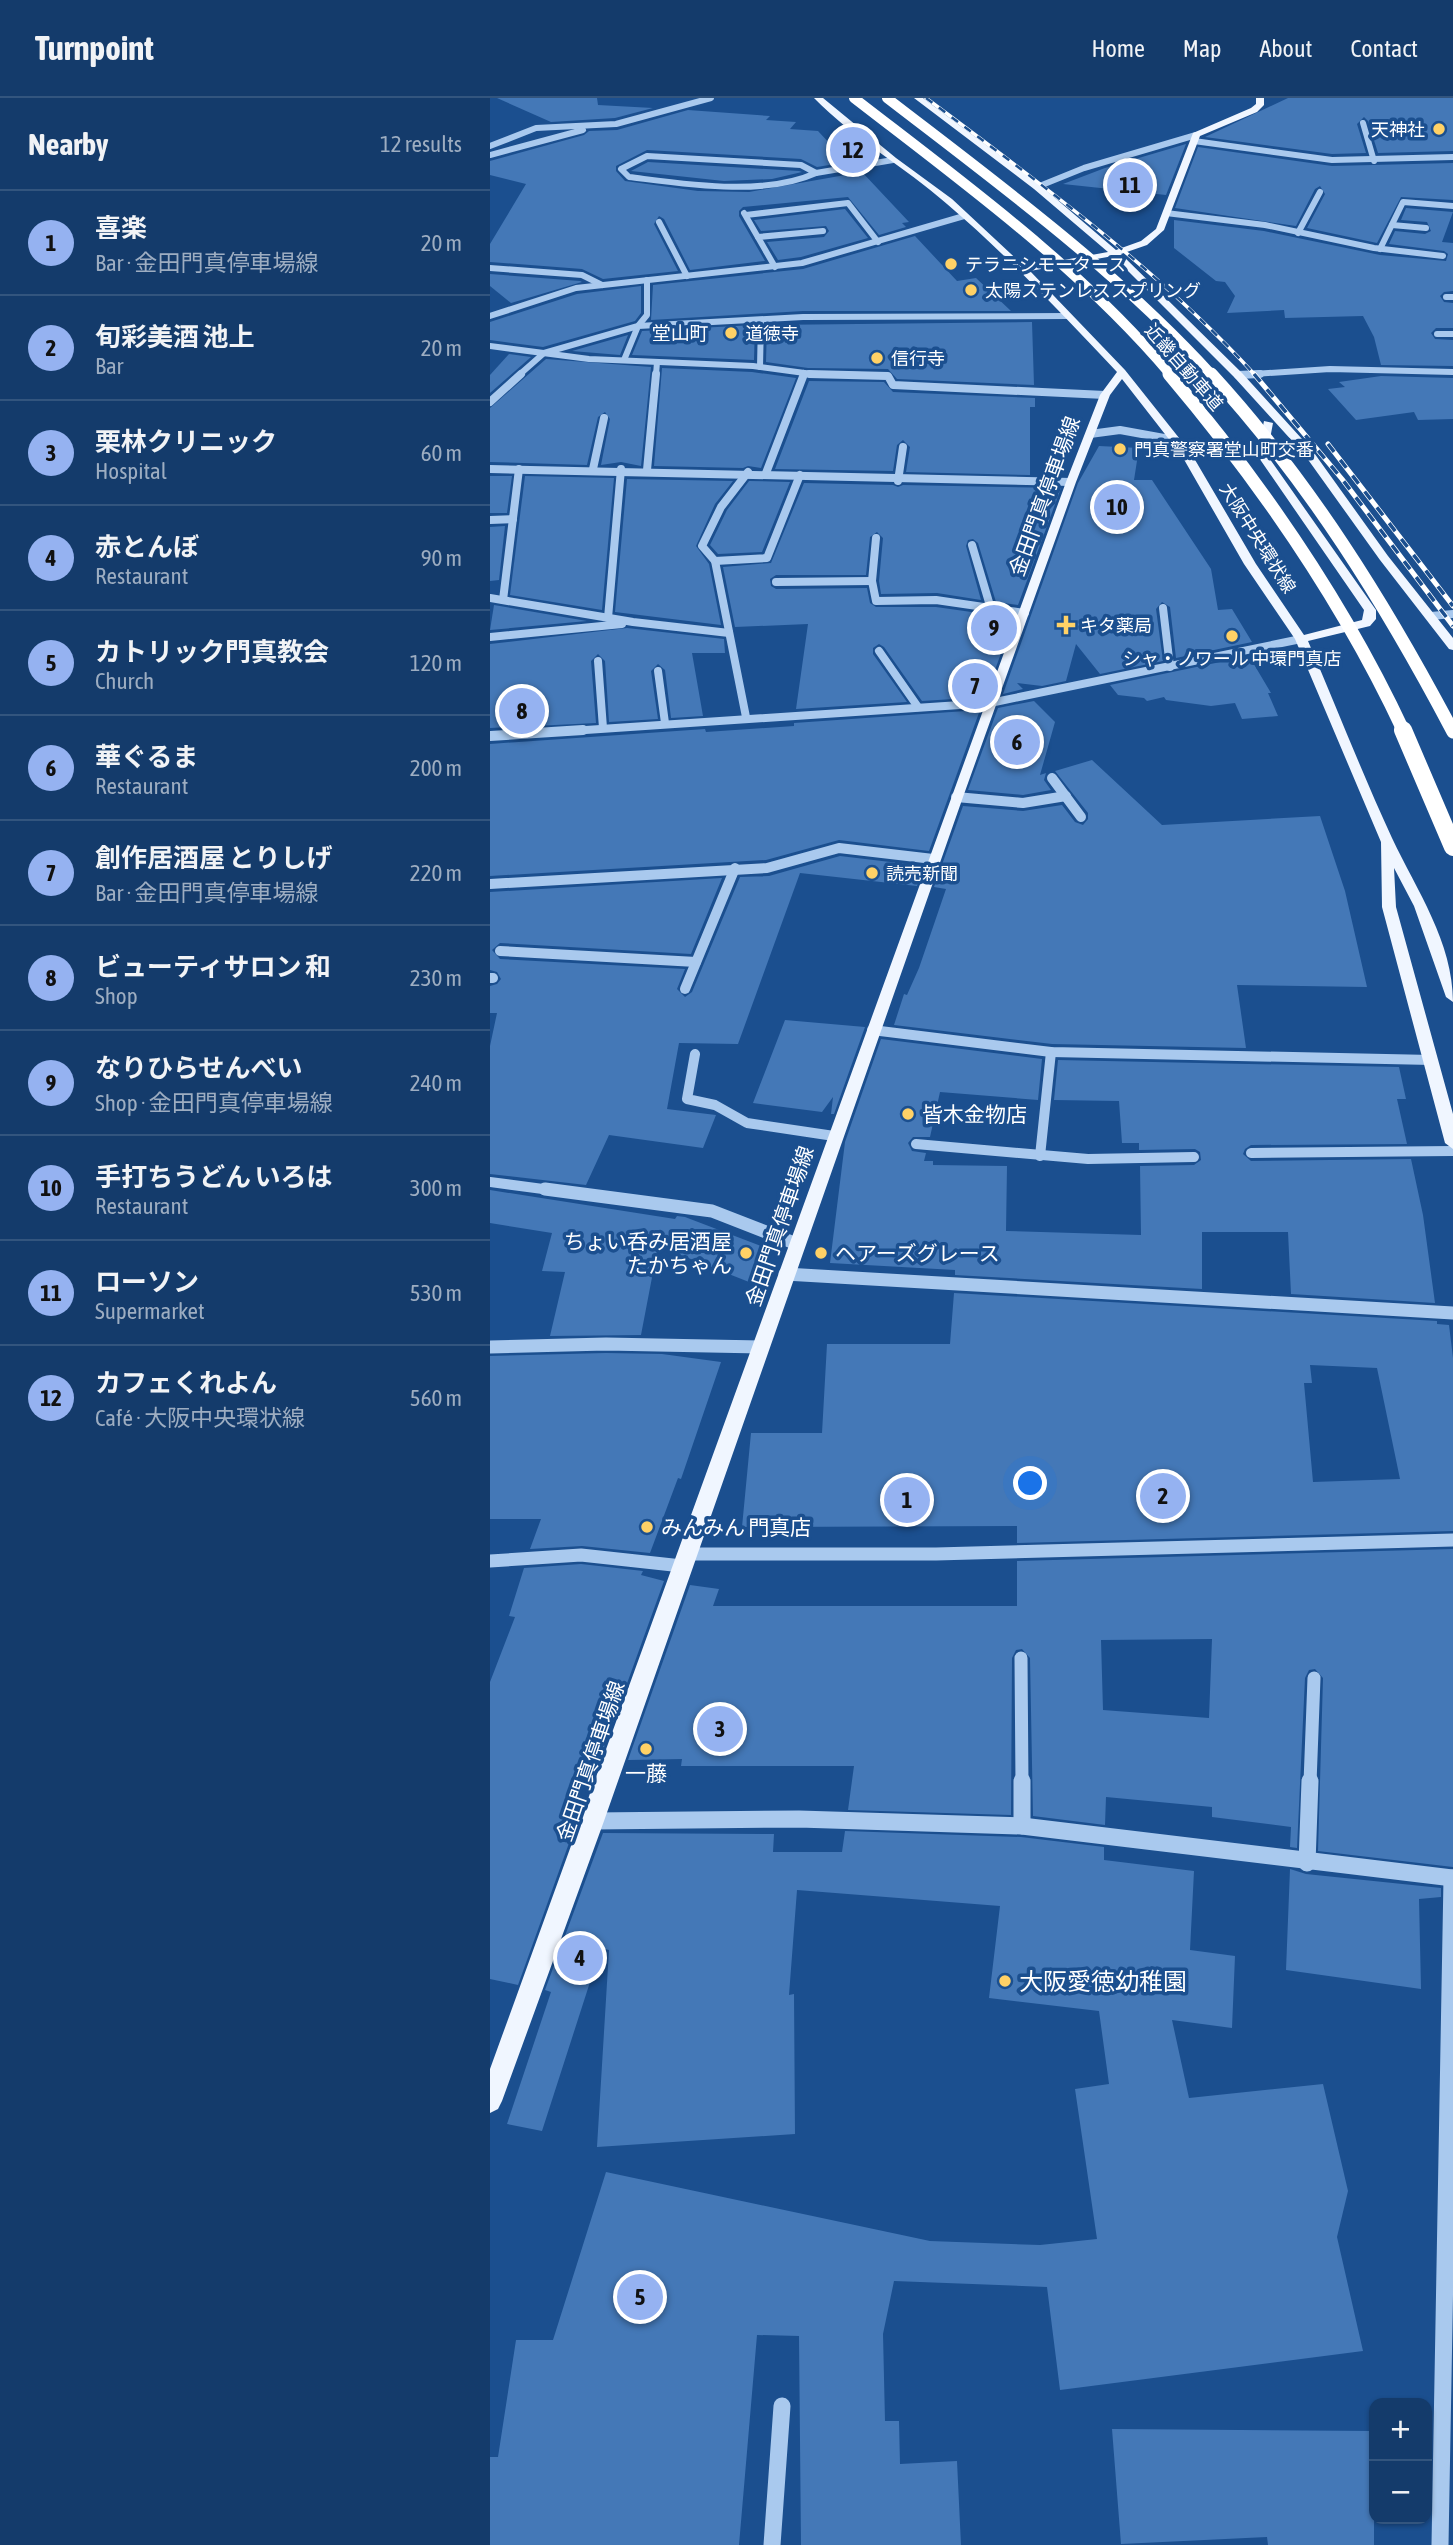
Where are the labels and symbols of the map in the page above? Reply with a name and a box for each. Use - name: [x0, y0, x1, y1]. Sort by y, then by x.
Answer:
- place label: 天神社: [1371, 119, 1425, 140]
- marker: 天神社: [1431, 121, 1447, 137]
- pin: 12: [830, 124, 876, 176]
- pin: 11: [1107, 159, 1153, 211]
- place label: テラニシモータース: [965, 254, 1126, 275]
- marker: テラニシモータース: [943, 256, 959, 272]
- place label: 太陽ステンレススプリング: [985, 280, 1201, 301]
- marker: 太陽ステンレススプリング: [963, 282, 979, 298]
- street label: 近畿自動車道: [1141, 319, 1227, 415]
- district label: 堂山町: [651, 322, 709, 344]
- place label: 道徳寺: [745, 323, 799, 344]
- marker: 道徳寺: [723, 325, 739, 341]
- place label: 信行寺: [891, 348, 945, 369]
- marker: 信行寺: [869, 350, 885, 366]
- street label: 金田門真停車場線: [1004, 413, 1084, 579]
- place label: 門真警察署堂山町交番: [1134, 439, 1314, 460]
- marker: 門真警察署堂山町交番: [1112, 441, 1128, 457]
- street label: 大阪中央環状線: [1216, 479, 1300, 597]
- pin: 10: [1094, 481, 1140, 533]
- pin: 9: [971, 602, 1017, 654]
- place label: キタ薬局: [1080, 615, 1152, 636]
- marker: キタ薬局: [1058, 617, 1074, 633]
- marker: シャ・ノワール 中環門真店: [1224, 628, 1240, 644]
- place label: シャ・ノワール 中環門真店: [1123, 648, 1341, 669]
- pin: 7: [952, 660, 998, 712]
- pin: 8: [499, 685, 545, 737]
- pin: 6: [994, 716, 1040, 768]
- place label: 読売新聞: [886, 863, 958, 884]
- marker: 読売新聞: [864, 865, 880, 881]
- place label: 皆木金物店: [922, 1102, 1027, 1126]
- marker: 皆木金物店: [900, 1106, 916, 1122]
- street label: 金田門真停車場線: [740, 1143, 818, 1309]
- place label: ちょい呑み居酒屋 たかちゃん: [564, 1229, 732, 1277]
- place label: ヘアーズグレース: [835, 1241, 1000, 1265]
- marker: ちょい呑み居酒屋 たかちゃん: [738, 1245, 754, 1261]
- marker: ヘアーズグレース: [813, 1245, 829, 1261]
- your location: [1013, 1466, 1047, 1500]
- pin: 2: [1140, 1470, 1186, 1522]
- pin: 1: [884, 1474, 930, 1526]
- place label: みんみん 門真店: [661, 1515, 811, 1539]
- marker: みんみん 門真店: [639, 1519, 655, 1535]
- street label: 金田門真停車場線: [551, 1678, 629, 1844]
- pin: 3: [697, 1703, 743, 1755]
- marker: 一藤: [638, 1741, 654, 1757]
- place label: 一藤: [625, 1761, 667, 1785]
- pin: 4: [557, 1932, 603, 1984]
- place label: 大阪愛徳幼稚園: [1019, 1968, 1187, 1995]
- marker: 大阪愛徳幼稚園: [997, 1973, 1013, 1989]
- pin: 5: [617, 2271, 663, 2323]

